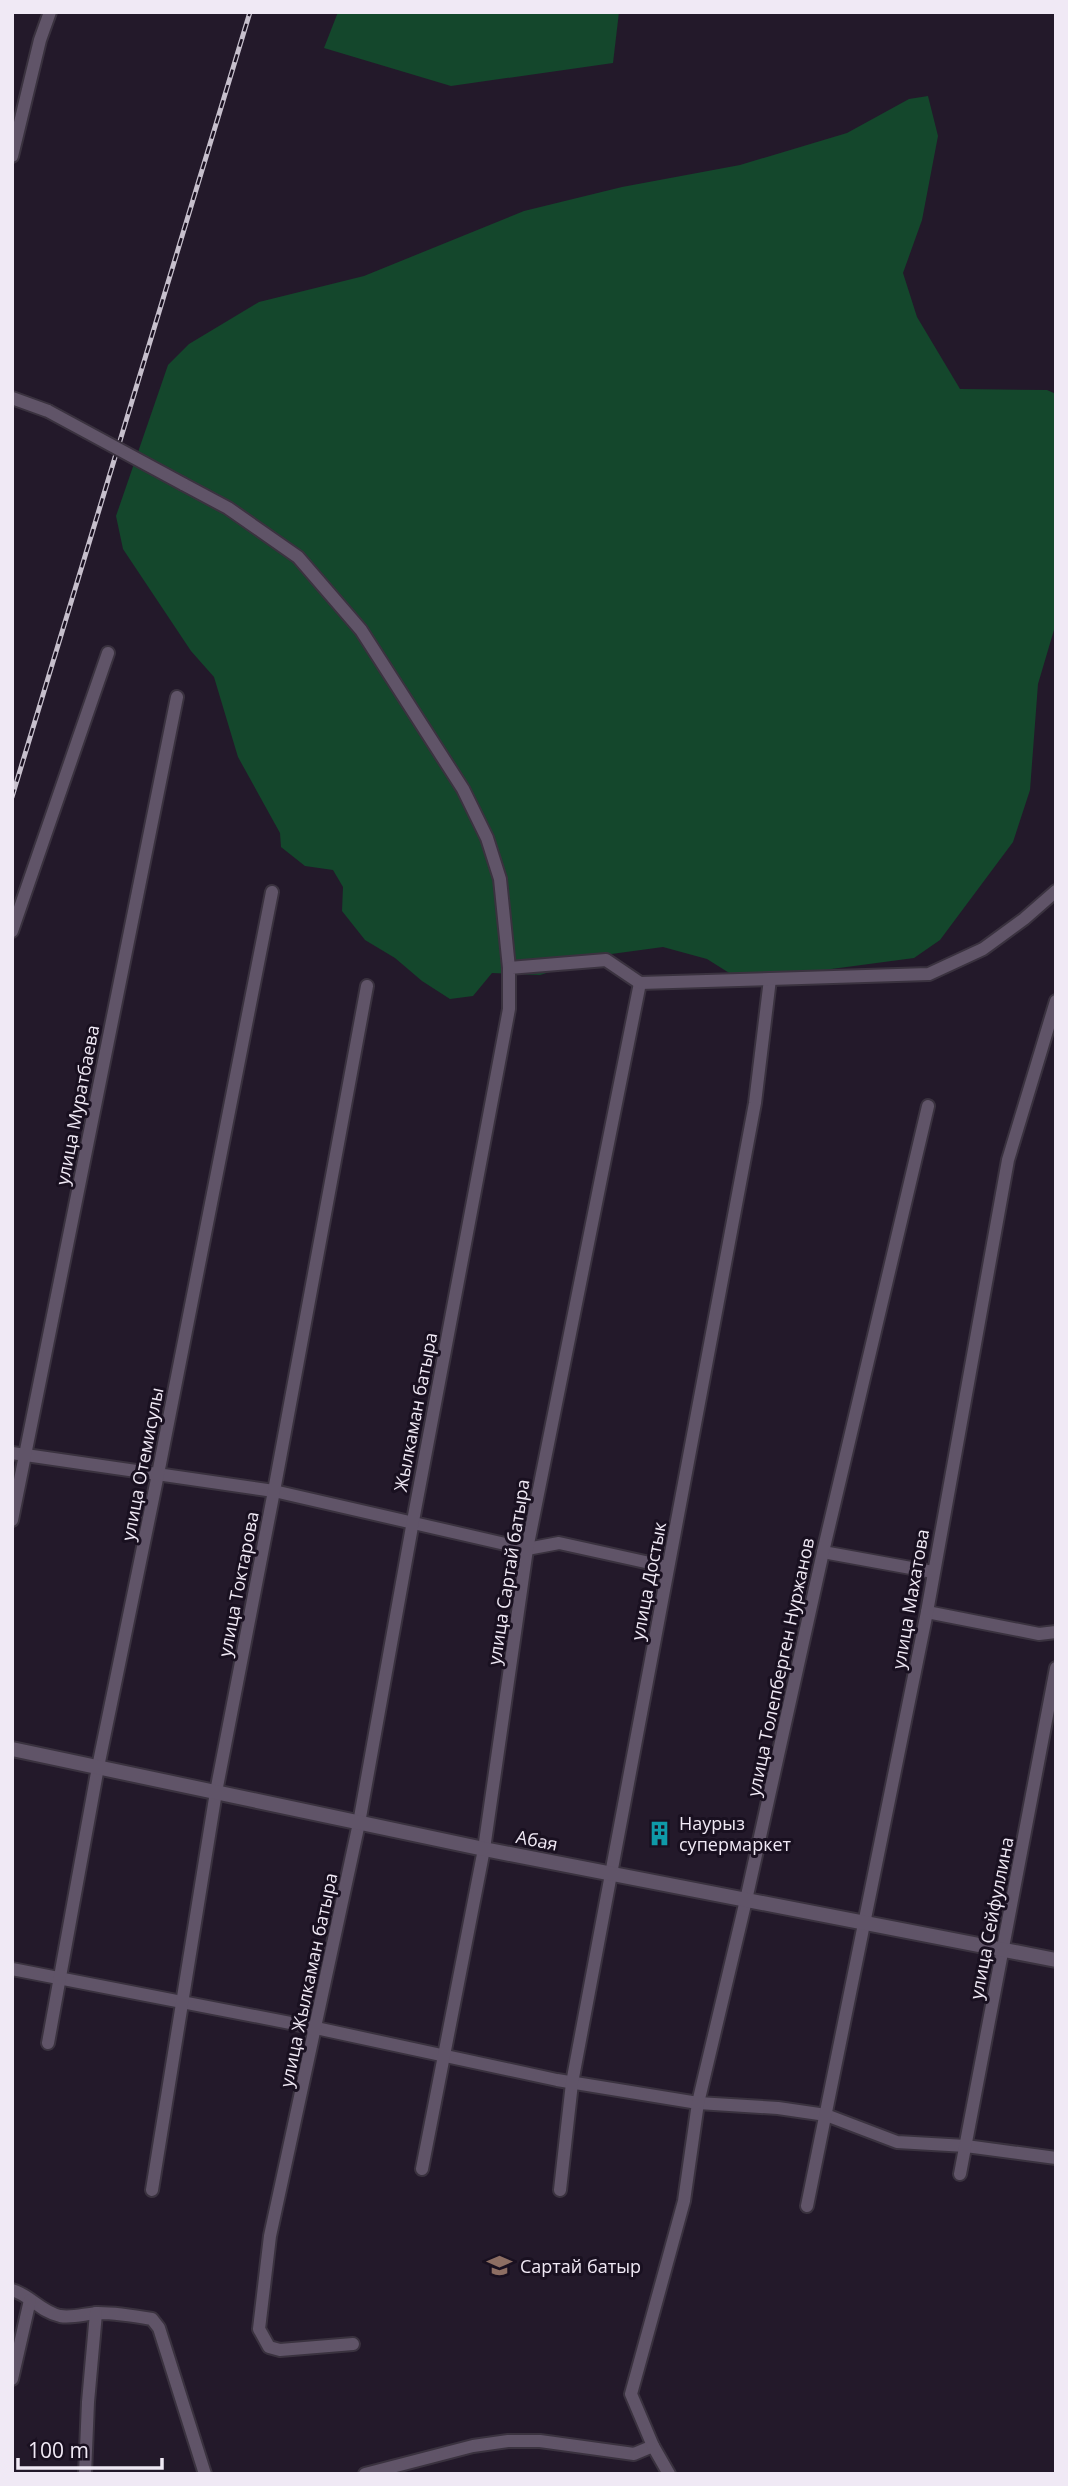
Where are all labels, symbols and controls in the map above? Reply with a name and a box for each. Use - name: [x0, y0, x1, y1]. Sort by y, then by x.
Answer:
- street label: улица Муратбаева: [50, 1023, 104, 1187]
- street label: Жылкаман батыра: [388, 1330, 442, 1494]
- street label: улица Отемисулы: [115, 1385, 169, 1543]
- street label: улица Сартай батыра: [481, 1477, 535, 1667]
- street label: улица Токтарова: [212, 1509, 264, 1659]
- street label: улица Достык: [625, 1519, 671, 1642]
- street label: улица Махатова: [886, 1527, 934, 1671]
- street label: улица Толепберген Нуржанов: [741, 1535, 819, 1799]
- place label: Наурыз супермаркет: [679, 1811, 792, 1856]
- building icon: Наурыз супермаркет: [645, 1819, 673, 1847]
- street label: Абая: [514, 1824, 560, 1856]
- street label: улица Сейфуллина: [963, 1835, 1019, 2001]
- street label: улица Жылкаман батыра: [274, 1871, 342, 2089]
- school or university icon: Сартай батыр: [486, 2252, 514, 2280]
- place label: Сартай батыр: [520, 2254, 641, 2278]
- scale bar: [18, 2426, 161, 2470]
- text: 100 m: [28, 2436, 89, 2464]

